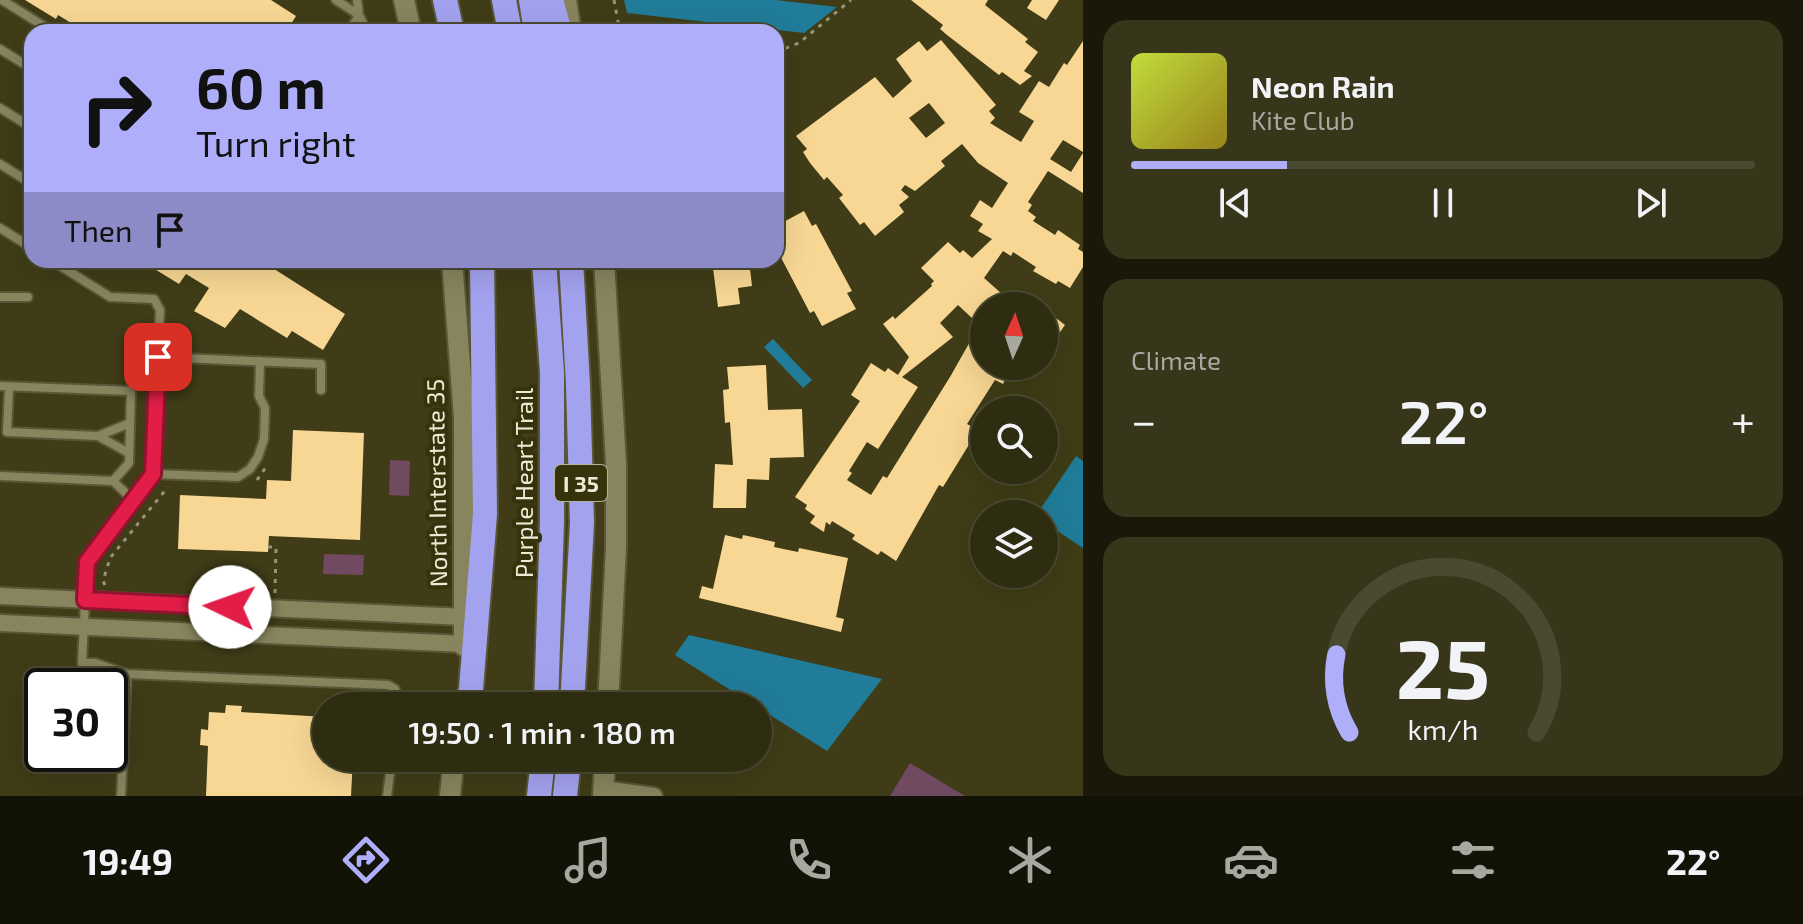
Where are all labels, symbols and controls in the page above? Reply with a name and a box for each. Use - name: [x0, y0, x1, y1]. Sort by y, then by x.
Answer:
- text: 60 m: [196, 53, 326, 120]
- icon: right: [64, 56, 168, 160]
- text: Neon Rain: [1251, 68, 1395, 104]
- text: Kite Club: [1251, 104, 1355, 135]
- text: Turn right: [196, 121, 356, 164]
- icon: previous: [1213, 181, 1257, 225]
- icon: pause: [1421, 181, 1465, 225]
- icon: next: [1629, 181, 1673, 225]
- icon: arrive: [148, 208, 192, 252]
- text: Then: [64, 212, 132, 248]
- north arrow: [970, 292, 1058, 380]
- map controls: [970, 292, 1058, 588]
- pin: [124, 323, 192, 391]
- icon: arrive: [136, 335, 180, 379]
- text: Climate: [1131, 344, 1221, 375]
- street label: North Interstate 35: [420, 378, 452, 588]
- text: 22°: [1399, 384, 1489, 456]
- street label: Purple Heart Trail: [509, 388, 538, 578]
- text: −: [1131, 393, 1157, 446]
- text: +: [1731, 393, 1755, 446]
- button: search: [970, 396, 1058, 484]
- road number: I 35: [555, 465, 607, 501]
- button: layers: [970, 500, 1058, 588]
- position arrow: [188, 565, 272, 649]
- text: 25: [1396, 615, 1490, 715]
- speed limit sign: 30: [24, 668, 128, 772]
- text: km/h: [1408, 711, 1478, 746]
- text: 19:50 · 1 min · 180 m: [409, 714, 676, 750]
- icon: directions: [338, 832, 394, 888]
- icon: music: [560, 832, 616, 888]
- icon: phone: [781, 832, 837, 888]
- icon: climate: [1002, 832, 1058, 888]
- icon: car: [1223, 832, 1279, 888]
- icon: filters: [1445, 832, 1501, 888]
- text: 19:49: [83, 839, 173, 882]
- text: 22°: [1666, 839, 1720, 882]

